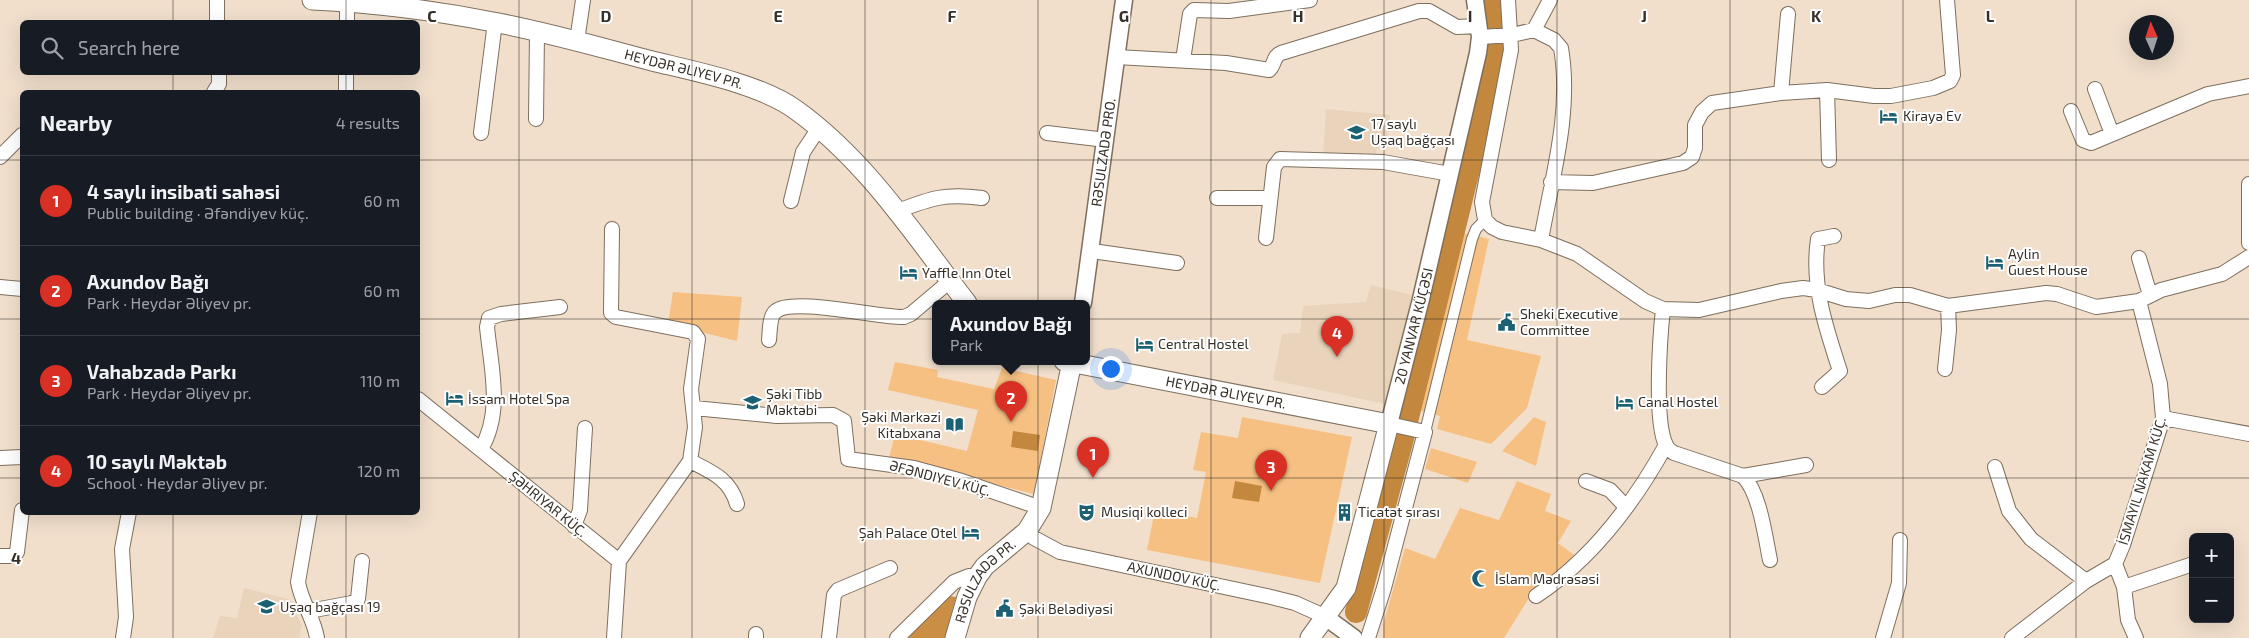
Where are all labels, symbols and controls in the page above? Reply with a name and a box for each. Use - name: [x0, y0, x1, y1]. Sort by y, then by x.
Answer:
- text: C: [427, 6, 437, 25]
- text: D: [601, 6, 612, 25]
- text: E: [773, 6, 783, 25]
- text: F: [948, 6, 957, 25]
- text: G: [1119, 6, 1129, 25]
- text: H: [1292, 6, 1304, 25]
- text: I: [1468, 6, 1472, 25]
- text: J: [1641, 6, 1647, 25]
- text: K: [1811, 6, 1822, 25]
- text: L: [1986, 6, 1995, 25]
- north arrow: [2129, 15, 2174, 60]
- search box: [20, 20, 420, 75]
- icon: search: [38, 34, 66, 62]
- text: Search here: [78, 36, 180, 59]
- street label: HEYDƏR ƏLIYEV PR.: [623, 45, 746, 92]
- street label: RƏSULZADƏ PRO.: [1087, 97, 1119, 208]
- hotel icon: Kirayə Ev: [1879, 106, 1899, 126]
- place label: Kirayə Ev: [1903, 107, 1962, 124]
- text: Nearby: [40, 110, 112, 135]
- text: 4 results: [336, 113, 400, 132]
- place label: 17 saylı Uşaq bağçası: [1371, 115, 1455, 149]
- school or university icon: 17 saylı Uşaq bağçası: [1347, 122, 1367, 142]
- text: 4 saylı insibati sahəsi: [87, 180, 280, 203]
- text: 1: [53, 191, 59, 210]
- text: 60 m: [364, 191, 400, 210]
- text: Public building · Əfəndiyev küç.: [87, 203, 309, 222]
- place label: Aylin Guest House: [2008, 245, 2088, 278]
- hotel icon: Aylin Guest House: [1984, 252, 2004, 272]
- hotel icon: Yaffle Inn Otel: [898, 263, 918, 283]
- place label: Yaffle Inn Otel: [922, 264, 1012, 281]
- street label: 20 YANVAR KÜÇƏSI: [1391, 266, 1436, 386]
- text: Axundov Bağı: [87, 270, 209, 293]
- text: 2: [51, 281, 61, 300]
- text: 60 m: [364, 281, 400, 300]
- text: Park · Heydər Əliyev pr.: [87, 293, 251, 312]
- popup: [932, 300, 1090, 365]
- place label: Sheki Executive Committee: [1520, 305, 1618, 338]
- text: Axundov Bağı: [950, 312, 1072, 335]
- public building icon: Sheki Executive Committee: [1496, 312, 1516, 332]
- pin: 4: [1321, 316, 1353, 357]
- hotel icon: Central Hostel: [1134, 334, 1154, 354]
- text: Park: [950, 335, 983, 354]
- place label: Central Hostel: [1158, 335, 1249, 352]
- your location: [1098, 356, 1124, 382]
- text: Vahabzadə Parkı: [87, 360, 236, 383]
- text: 3: [51, 371, 61, 390]
- text: 110 m: [360, 371, 400, 390]
- street label: HEYDƏR ƏLIYEV PR.: [1165, 372, 1288, 412]
- pin: 2: [995, 381, 1027, 422]
- text: Park · Heydər Əliyev pr.: [87, 383, 251, 402]
- place label: Şəki Tibb Məktəbi: [766, 385, 822, 418]
- hotel icon: İssam Hotel Spa: [444, 389, 464, 409]
- place label: İssam Hotel Spa: [468, 390, 570, 407]
- school or university icon: Şəki Tibb Məktəbi: [742, 392, 762, 412]
- hotel icon: Canal Hostel: [1614, 392, 1634, 412]
- place label: Canal Hostel: [1638, 393, 1719, 410]
- place label: Şəki Mərkəzi Kitabxana: [861, 408, 941, 441]
- library icon: Şəki Mərkəzi Kitabxana: [945, 415, 965, 435]
- street label: İSMAYIL NAKAM KÜÇ.: [2114, 415, 2170, 547]
- pin: 1: [1077, 437, 1109, 478]
- text: 10 saylı Məktəb: [87, 450, 227, 473]
- pin: 3: [1255, 450, 1287, 491]
- street label: ƏFƏNDIYEV KÜÇ.: [887, 456, 993, 500]
- text: 4: [51, 461, 61, 480]
- text: 120 m: [357, 461, 400, 480]
- street label: ŞƏHRIYAR KÜÇ.: [505, 467, 591, 541]
- text: School · Heydər Əliyev pr.: [87, 473, 268, 492]
- theatre icon: Musiqi kolleci: [1077, 502, 1097, 522]
- building icon: Ticatət sırası: [1334, 502, 1354, 522]
- place label: Musiqi kolleci: [1101, 503, 1187, 520]
- place label: Ticatət sırası: [1358, 503, 1440, 520]
- hotel icon: Şah Palace Otel: [961, 523, 981, 543]
- place label: Şah Palace Otel: [859, 524, 958, 542]
- map controls: [2189, 533, 2234, 623]
- button: +: [2189, 533, 2234, 578]
- street label: RƏSULZADƏ PR.: [951, 535, 1019, 625]
- text: 4: [11, 548, 21, 567]
- street label: AXUNDOV KÜÇ.: [1126, 557, 1222, 595]
- mosque icon: İslam Mədrəsəsi: [1471, 569, 1491, 589]
- place label: İslam Mədrəsəsi: [1495, 570, 1599, 587]
- button: −: [2189, 578, 2234, 623]
- school or university icon: Uşaq bağçası 19: [256, 597, 276, 617]
- place label: Uşaq bağçası 19: [280, 598, 380, 616]
- public building icon: Şəki Belədiyəsi: [995, 599, 1015, 619]
- place label: Şəki Belədiyəsi: [1019, 600, 1113, 618]

